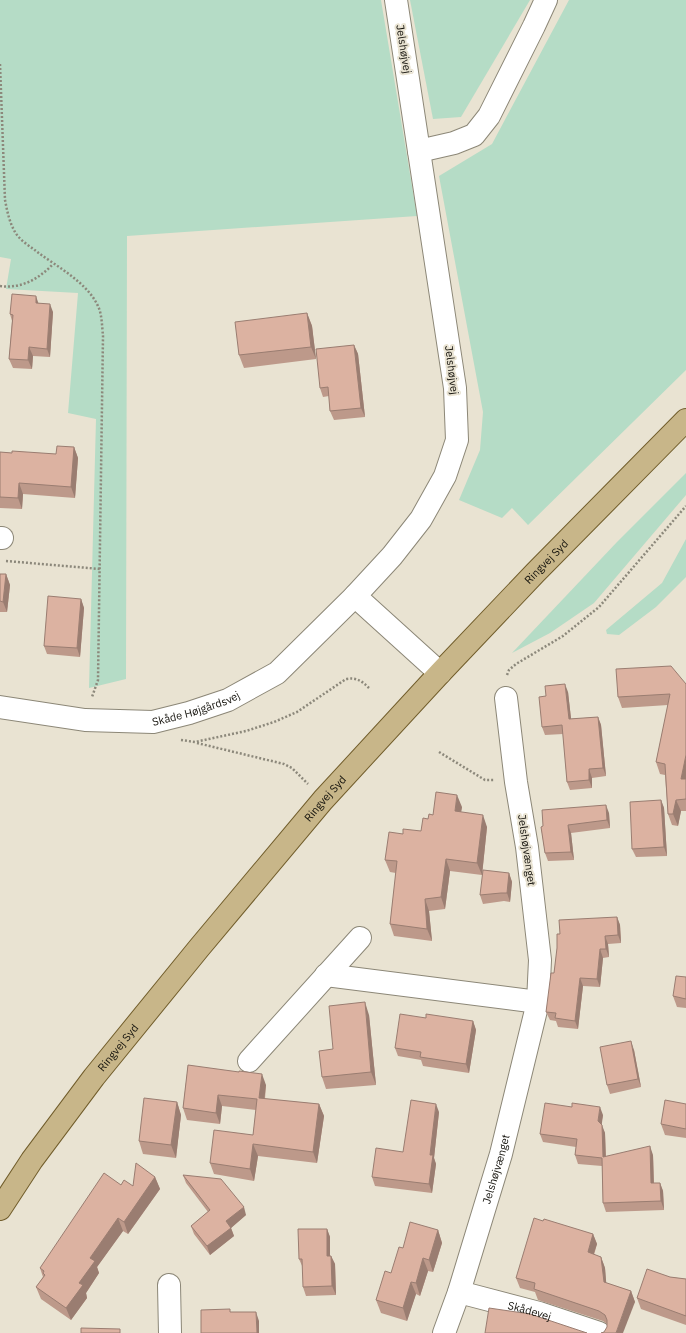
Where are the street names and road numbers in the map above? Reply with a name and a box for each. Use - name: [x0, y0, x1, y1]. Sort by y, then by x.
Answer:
- street label: Jelshøjvej: [393, 24, 415, 74]
- street label: Jelshøjvej: [442, 345, 462, 395]
- street label: Ringvej Syd: [521, 537, 571, 587]
- street label: Skåde Højgårdsvej: [151, 688, 242, 729]
- street label: Ringvej Syd: [301, 773, 349, 824]
- street label: Jelshøjvænget: [515, 813, 539, 887]
- street label: Ringvej Syd: [95, 1021, 141, 1074]
- street label: Jelshøjvænget: [479, 1133, 513, 1206]
- street label: Skådevej: [506, 1298, 553, 1324]

